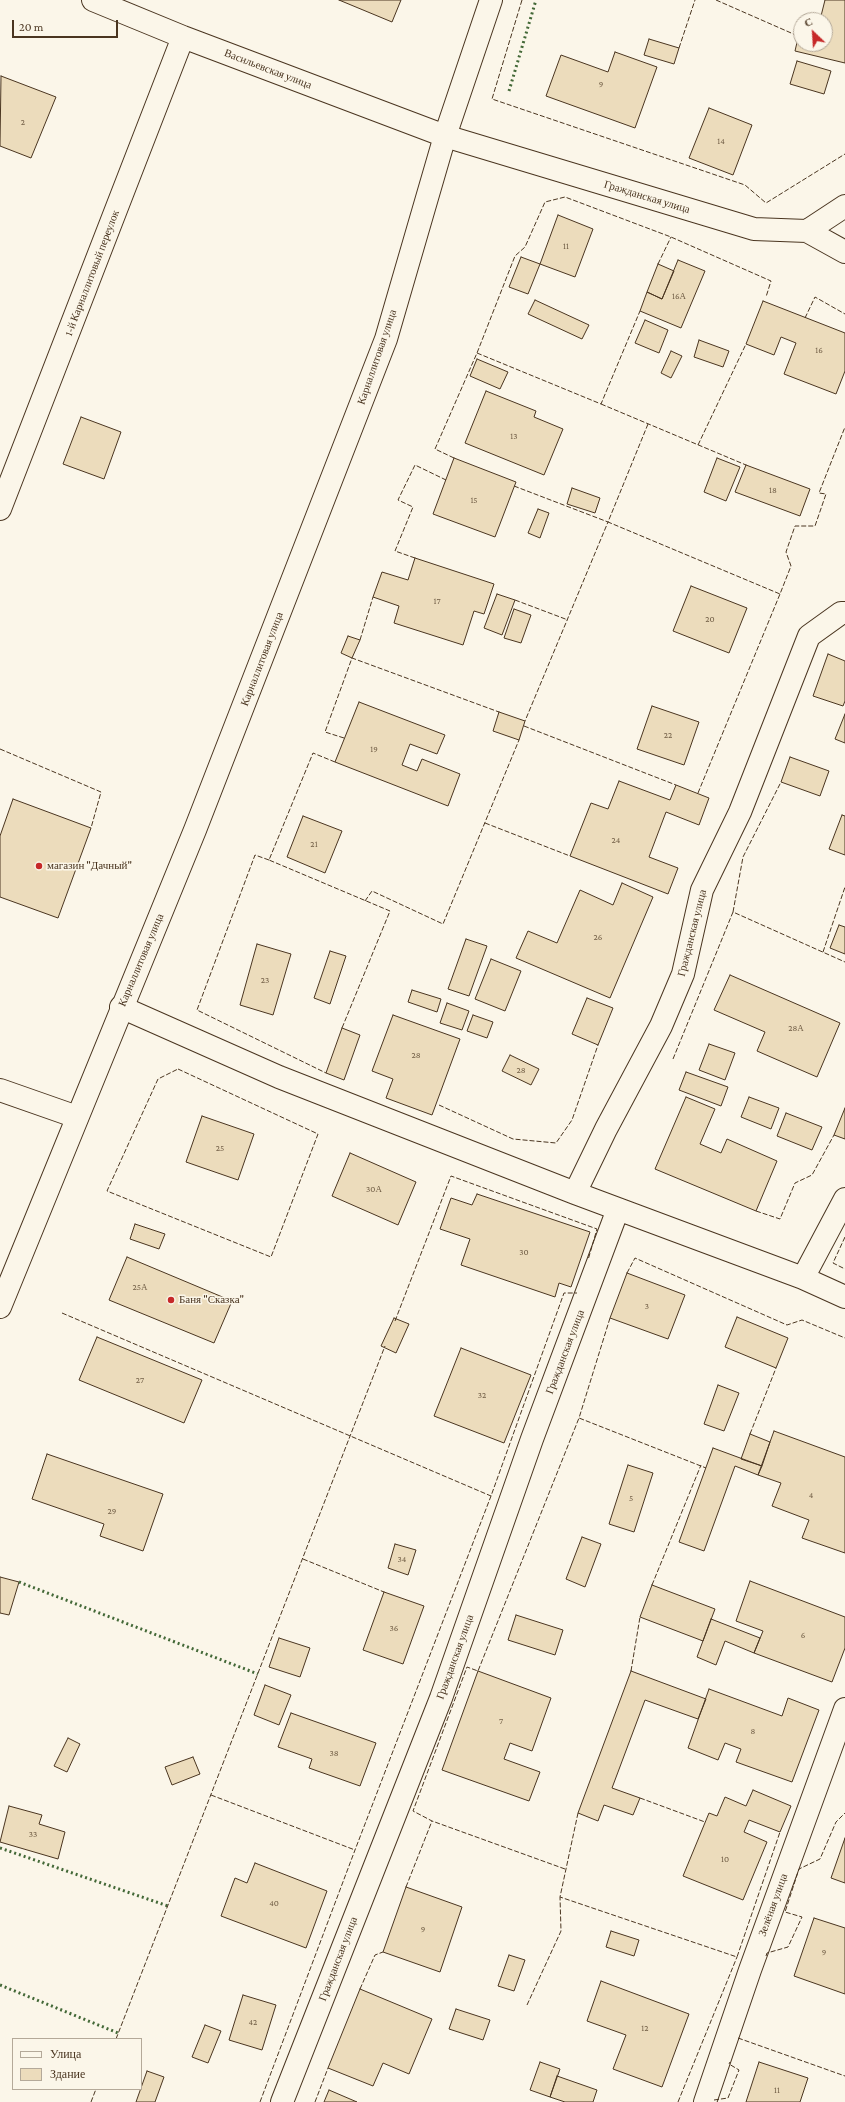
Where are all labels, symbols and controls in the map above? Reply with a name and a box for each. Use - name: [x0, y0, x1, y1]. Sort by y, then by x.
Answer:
- scale bar: [14, 12, 120, 38]
- north arrow: [793, 12, 833, 52]
- text: С: [802, 15, 814, 29]
- text: 20 m: [19, 20, 43, 34]
- street label: Васильевская улица: [222, 46, 314, 92]
- house number: 9: [599, 79, 603, 89]
- house number: 2: [21, 117, 25, 127]
- house number: 14: [717, 136, 725, 146]
- street label: Гражданская улица: [602, 178, 692, 216]
- street label: 1-й Карналлитовый переулок: [62, 208, 122, 338]
- house number: 11: [563, 241, 569, 251]
- house number: 16А: [672, 291, 686, 301]
- street label: Карналлитовая улица: [355, 308, 399, 406]
- house number: 16: [815, 345, 823, 355]
- house number: 13: [510, 431, 518, 441]
- house number: 18: [769, 485, 777, 495]
- house number: 15: [470, 495, 478, 505]
- house number: 17: [433, 596, 441, 606]
- street label: Карналлитовая улица: [238, 610, 286, 708]
- house number: 20: [705, 614, 715, 624]
- house number: 22: [664, 730, 672, 740]
- house number: 19: [370, 744, 378, 754]
- house number: 24: [612, 835, 620, 845]
- house number: 21: [310, 839, 318, 849]
- place label: магазин "Дачный": [47, 859, 132, 873]
- marker: магазин "Дачный": [34, 861, 44, 871]
- street label: Гражданская улица: [675, 888, 709, 978]
- street label: Карналлитовая улица: [115, 912, 167, 1008]
- house number: 26: [594, 932, 602, 942]
- house number: 23: [261, 975, 269, 985]
- house number: 28А: [788, 1023, 804, 1033]
- house number: 28: [411, 1050, 421, 1060]
- house number: 28: [516, 1065, 526, 1075]
- house number: 25: [216, 1143, 224, 1153]
- house number: 30А: [366, 1184, 382, 1194]
- house number: 30: [519, 1247, 529, 1257]
- house number: 25А: [132, 1282, 148, 1292]
- place label: Баня "Сказка": [179, 1293, 244, 1307]
- marker: Баня "Сказка": [166, 1295, 176, 1305]
- house number: 3: [645, 1301, 649, 1311]
- street label: Гражданская улица: [543, 1308, 587, 1396]
- house number: 27: [136, 1375, 144, 1385]
- house number: 32: [478, 1390, 486, 1400]
- house number: 4: [809, 1490, 813, 1500]
- house number: 5: [629, 1493, 633, 1503]
- house number: 29: [108, 1506, 116, 1516]
- house number: 34: [398, 1554, 406, 1564]
- street label: Гражданская улица: [434, 1613, 476, 1701]
- house number: 36: [390, 1623, 398, 1633]
- house number: 6: [801, 1630, 805, 1640]
- house number: 7: [499, 1716, 503, 1726]
- house number: 8: [751, 1726, 755, 1736]
- house number: 38: [329, 1748, 339, 1758]
- house number: 33: [29, 1829, 37, 1839]
- house number: 10: [721, 1854, 729, 1864]
- street label: Зелёная улица: [756, 1872, 790, 1938]
- house number: 40: [269, 1898, 279, 1908]
- street label: Гражданская улица: [316, 1915, 360, 2003]
- house number: 9: [421, 1924, 425, 1934]
- house number: 9: [822, 1947, 826, 1957]
- house number: 42: [249, 2017, 257, 2027]
- house number: 12: [641, 2023, 649, 2033]
- legend: [12, 2038, 142, 2090]
- text: Улица: [50, 2047, 81, 2061]
- text: Здание: [50, 2067, 85, 2081]
- house number: 11: [774, 2085, 780, 2095]

